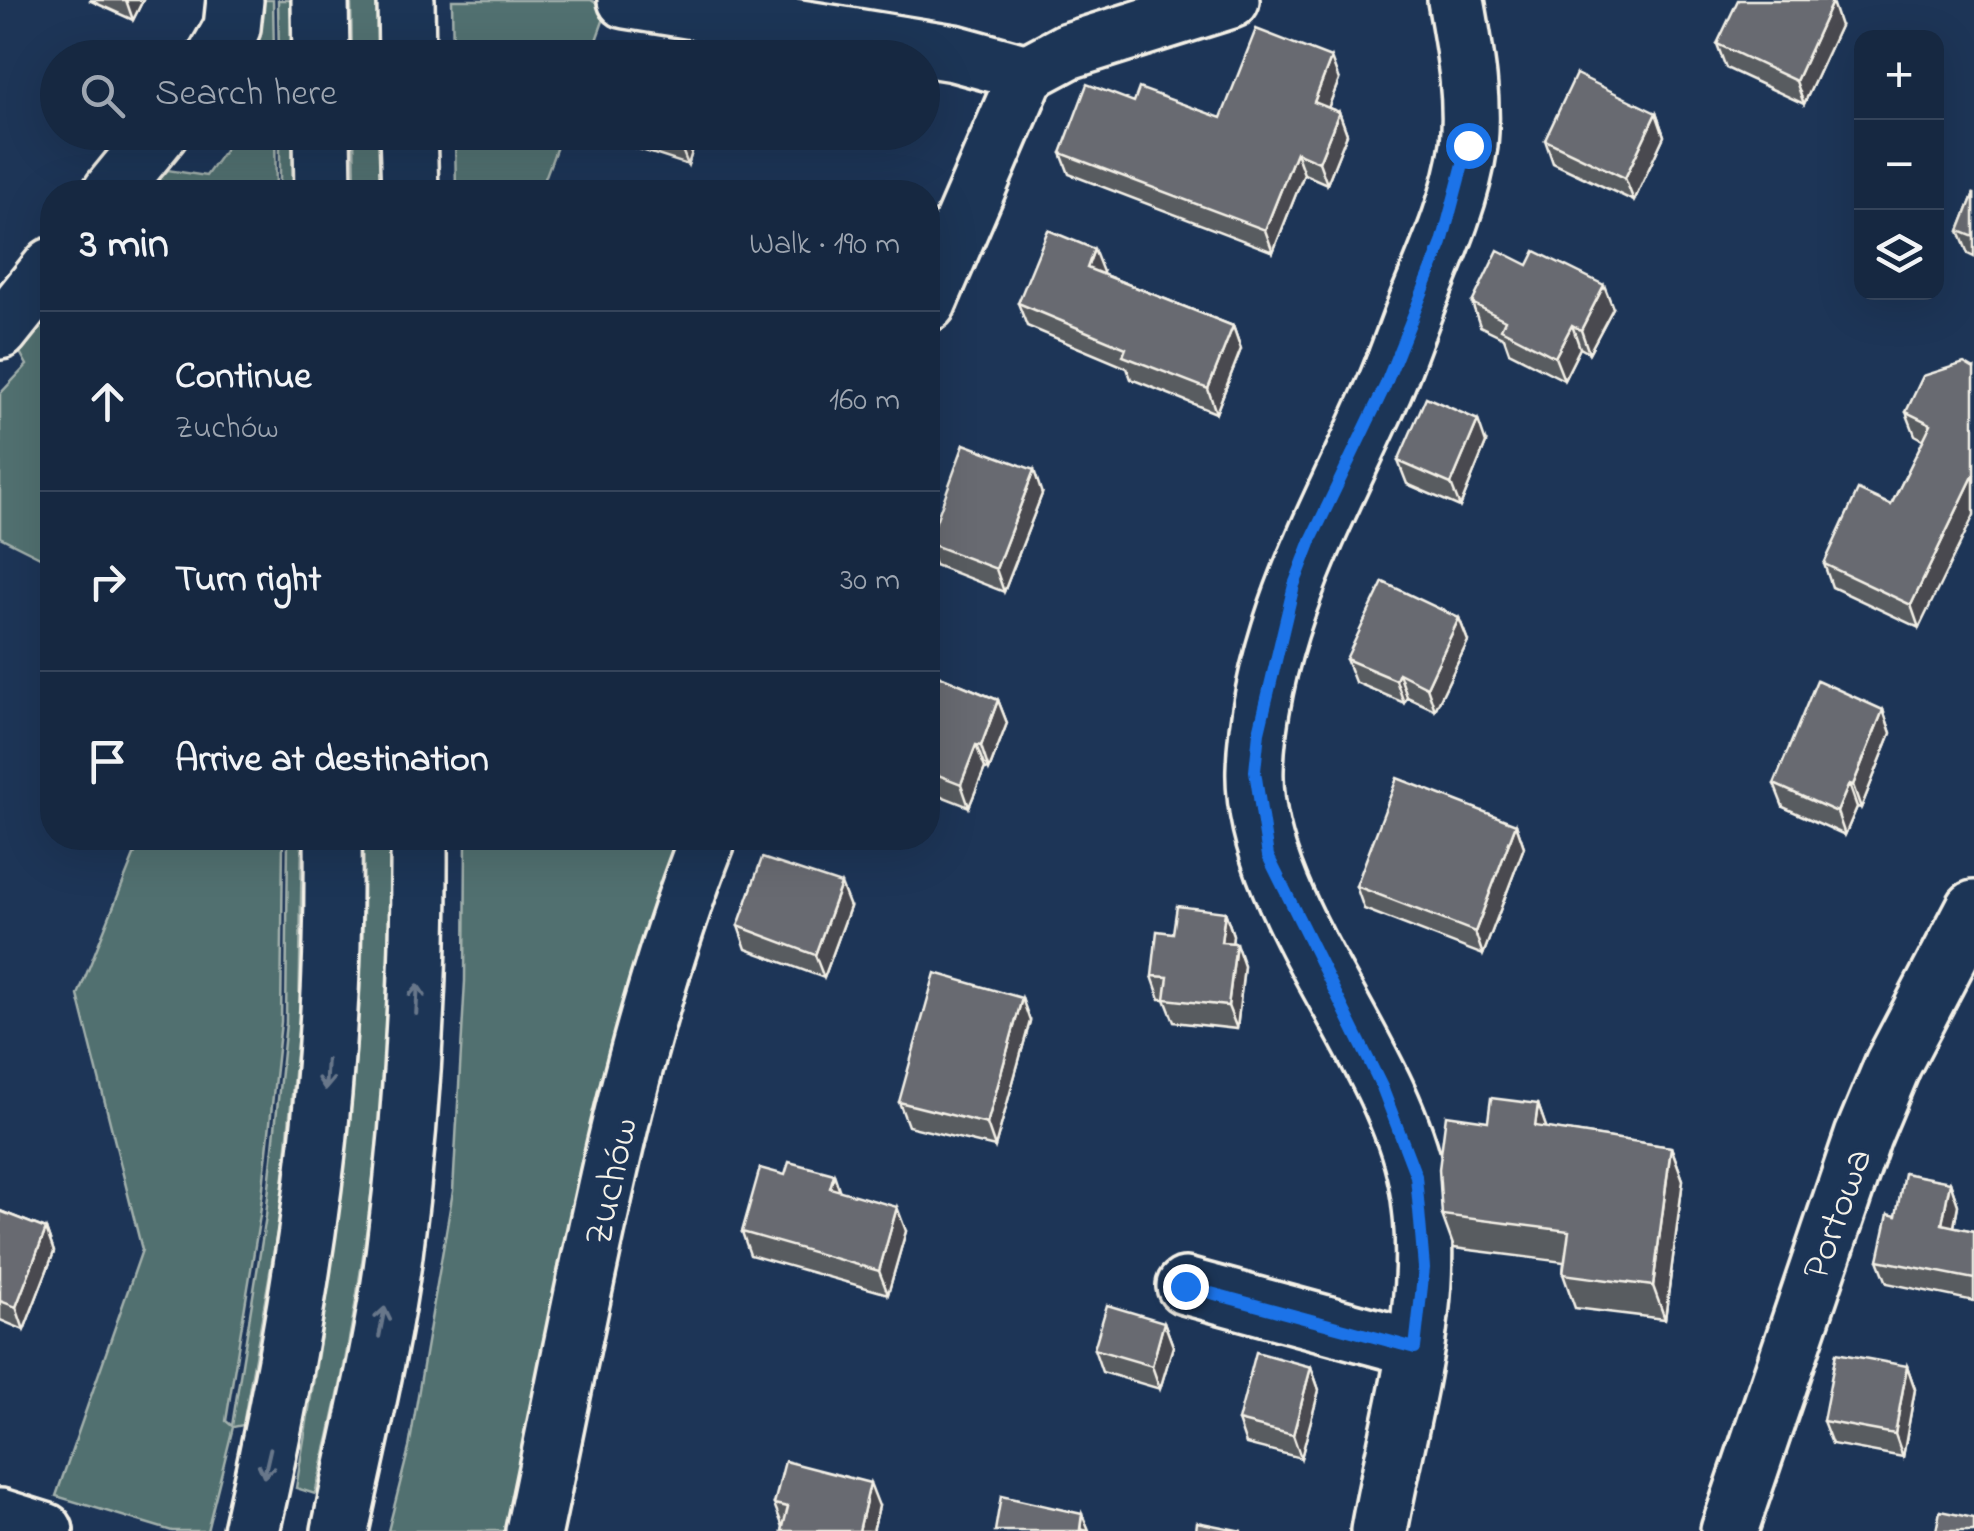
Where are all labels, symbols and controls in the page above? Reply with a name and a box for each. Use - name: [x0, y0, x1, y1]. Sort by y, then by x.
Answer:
- map controls: [1854, 30, 1944, 300]
- button: +: [1854, 30, 1944, 120]
- search box: [40, 40, 940, 150]
- text: Search here: [155, 67, 337, 123]
- icon: search: [75, 68, 130, 123]
- button: −: [1854, 120, 1944, 210]
- route start: [1446, 123, 1492, 169]
- button: layers: [1854, 210, 1944, 300]
- text: 3 min: [80, 215, 169, 276]
- text: Walk · 190 m: [749, 222, 900, 269]
- text: Continue: [175, 350, 311, 406]
- icon: ahead: [80, 374, 135, 429]
- text: 160 m: [829, 378, 900, 425]
- text: Zuchów: [175, 406, 278, 453]
- text: Turn right: [175, 553, 321, 609]
- icon: right: [80, 554, 135, 609]
- text: 30 m: [840, 558, 900, 605]
- text: Arrive at destination: [175, 733, 489, 789]
- icon: arrive: [80, 734, 135, 789]
- one-way arrow: [407, 983, 426, 1015]
- one-way arrow: [316, 1058, 335, 1090]
- street label: Zuchów: [571, 1113, 656, 1251]
- street label: Portowa: [1788, 1141, 1890, 1289]
- route end: [1163, 1264, 1209, 1310]
- one-way arrow: [373, 1307, 392, 1339]
- one-way arrow: [256, 1446, 275, 1478]

